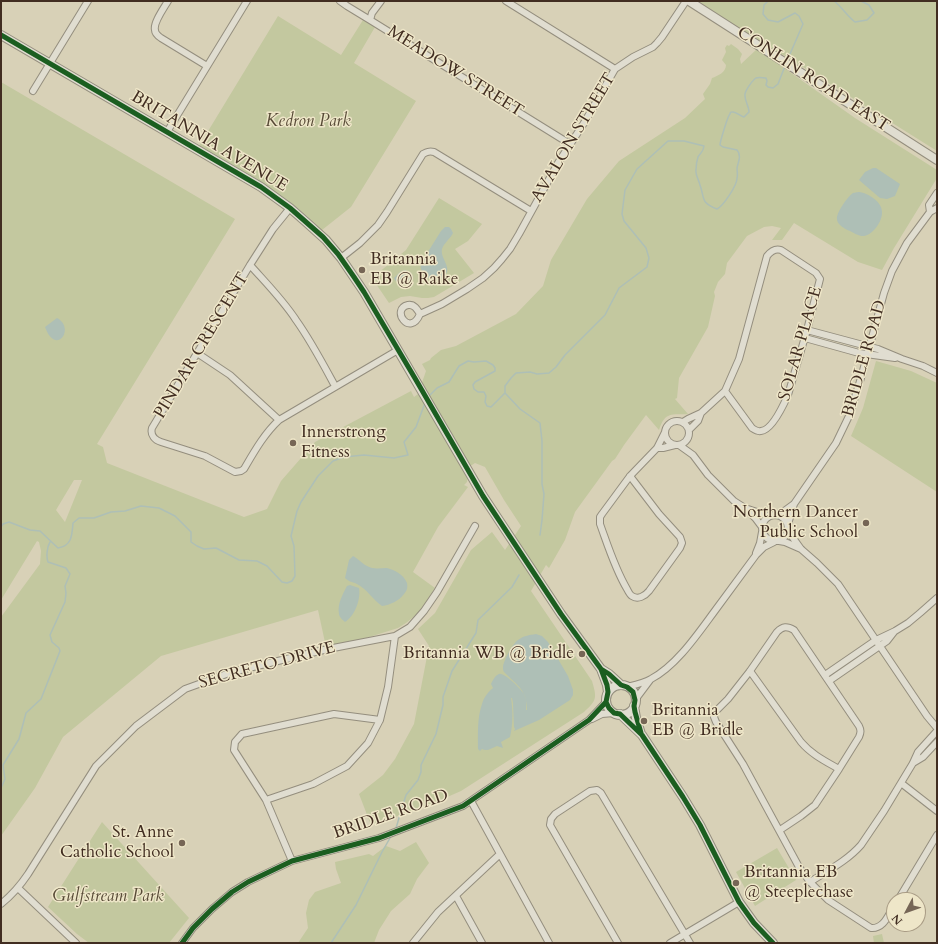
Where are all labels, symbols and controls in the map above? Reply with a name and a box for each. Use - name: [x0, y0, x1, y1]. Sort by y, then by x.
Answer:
- street label: MEADOW STREET: [383, 22, 527, 122]
- street label: CONLIN ROAD EAST: [733, 23, 893, 137]
- street label: AVALON STREET: [527, 70, 621, 206]
- street label: BRITANNIA AVENUE: [127, 87, 291, 197]
- park label: Kedron Park: [265, 112, 351, 132]
- place label: Britannia EB @ Raike: [370, 250, 458, 290]
- marker: Britannia EB @ Raike: [357, 265, 367, 275]
- street label: PINDAR CRESCENT: [150, 269, 254, 423]
- street label: SOLAR PLACE: [775, 285, 827, 403]
- street label: BRIDLE ROAD: [839, 298, 891, 420]
- place label: Innerstrong Fitness: [301, 423, 386, 463]
- marker: Innerstrong Fitness: [288, 438, 298, 448]
- place label: Northern Dancer Public School: [733, 503, 858, 543]
- marker: Northern Dancer Public School: [861, 518, 871, 528]
- street label: SECRETO DRIVE: [197, 638, 337, 694]
- place label: Britannia WB @ Bridle: [403, 644, 574, 664]
- marker: Britannia WB @ Bridle: [577, 649, 587, 659]
- place label: Britannia EB @ Bridle: [652, 701, 743, 741]
- marker: Britannia EB @ Bridle: [639, 716, 649, 726]
- street label: BRIDLE ROAD: [331, 786, 451, 844]
- place label: St. Anne Catholic School: [60, 823, 174, 863]
- marker: St. Anne Catholic School: [177, 838, 187, 848]
- place label: Britannia EB @ Steeplechase: [744, 863, 853, 903]
- marker: Britannia EB @ Steeplechase: [731, 878, 741, 888]
- park label: Gulfstream Park: [52, 887, 164, 907]
- north arrow: [886, 892, 926, 932]
- text: N: [889, 911, 906, 928]

